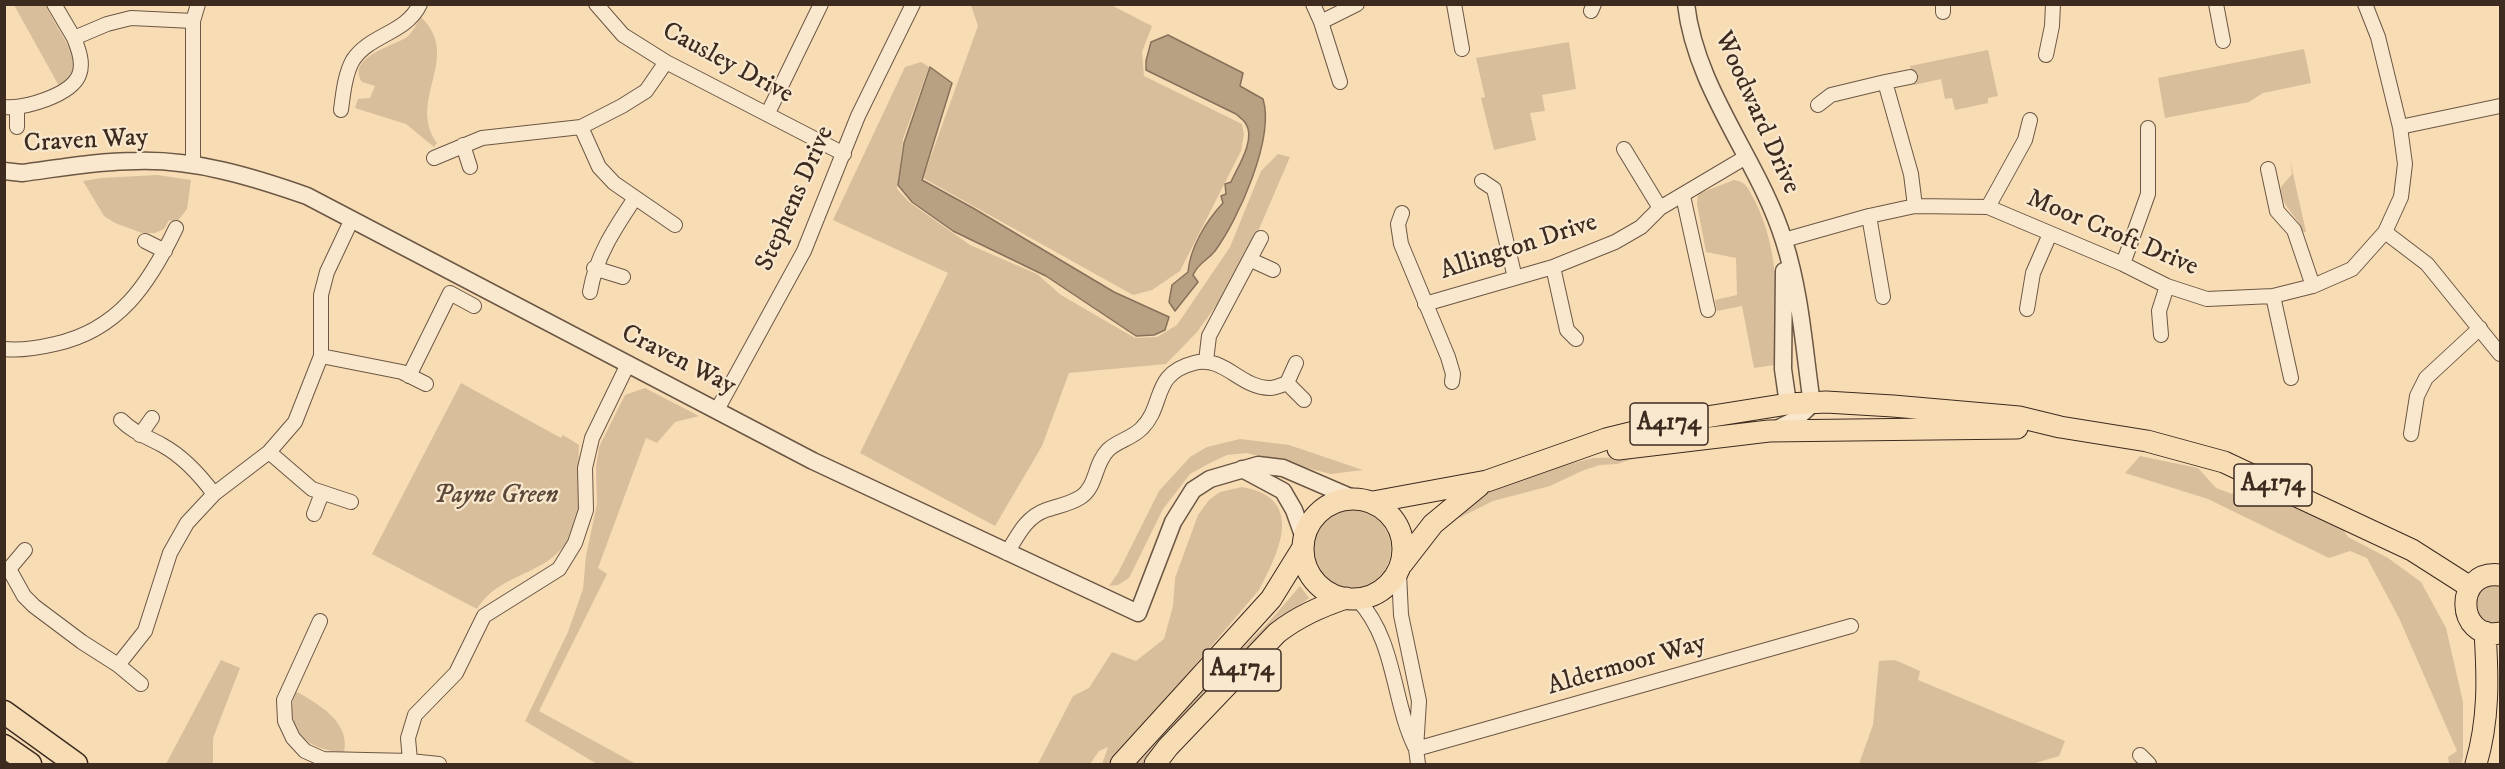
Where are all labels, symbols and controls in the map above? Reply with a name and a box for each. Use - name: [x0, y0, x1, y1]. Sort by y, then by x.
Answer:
- street label: Causley Drive: [656, 16, 798, 112]
- street label: Woodward Drive: [1706, 27, 1806, 199]
- street label: Stephens Drive: [750, 122, 842, 276]
- street label: Craven Way: [23, 123, 149, 161]
- street label: Moor Croft Drive: [2022, 184, 2202, 284]
- street label: Allington Drive: [1437, 208, 1601, 288]
- street label: Craven Way: [615, 319, 741, 403]
- road number: A4174: [1630, 403, 1708, 445]
- road number: A4174: [2234, 464, 2312, 506]
- park label: Payne Green: [434, 481, 558, 513]
- street label: Aldermoor Way: [1544, 629, 1710, 703]
- road number: A4174: [1203, 649, 1281, 691]

